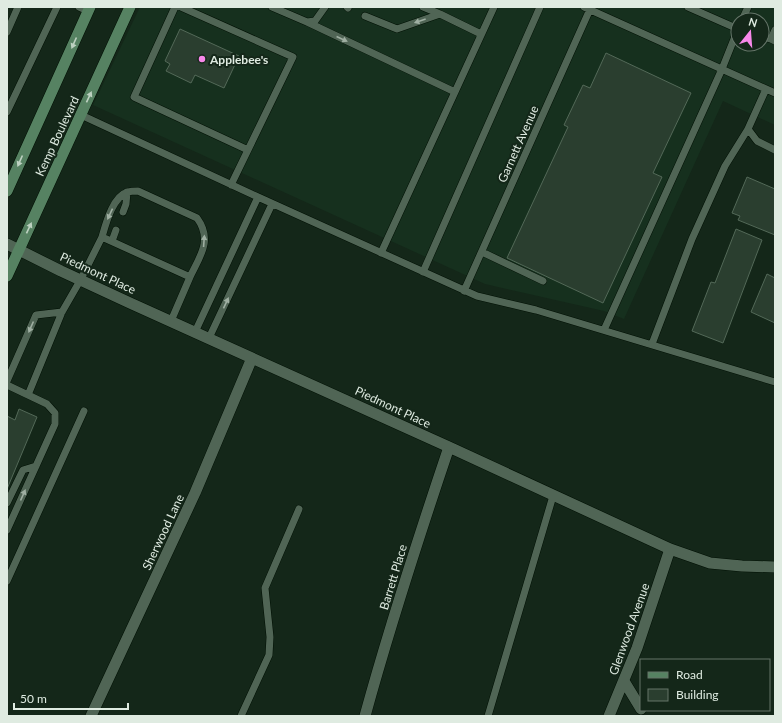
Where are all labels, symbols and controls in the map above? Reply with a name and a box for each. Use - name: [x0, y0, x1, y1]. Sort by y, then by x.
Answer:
- north arrow: [730, 12, 770, 52]
- text: N: [747, 15, 759, 29]
- one-way arrow: [414, 18, 426, 24]
- one-way arrow: [336, 36, 348, 42]
- one-way arrow: [71, 37, 77, 48]
- place label: Applebee's: [209, 52, 268, 67]
- marker: Applebee's: [197, 54, 207, 64]
- one-way arrow: [86, 92, 92, 103]
- street label: Kemp Boulevard: [32, 94, 82, 178]
- street label: Garnett Avenue: [494, 103, 542, 185]
- one-way arrow: [17, 155, 24, 167]
- one-way arrow: [107, 209, 113, 220]
- one-way arrow: [26, 223, 32, 234]
- one-way arrow: [201, 235, 208, 248]
- street label: Piedmont Place: [58, 249, 138, 297]
- one-way arrow: [223, 297, 229, 309]
- one-way arrow: [28, 321, 34, 332]
- street label: Piedmont Place: [353, 383, 433, 431]
- one-way arrow: [20, 489, 26, 500]
- street label: Sherwood Lane: [139, 492, 187, 572]
- street label: Barrett Place: [376, 542, 410, 612]
- street label: Glenwood Avenue: [605, 581, 653, 677]
- legend: [640, 659, 770, 711]
- text: Road: [676, 667, 703, 682]
- scale bar: [14, 685, 128, 711]
- text: Building: [676, 687, 719, 702]
- text: 50 m: [20, 691, 47, 706]

